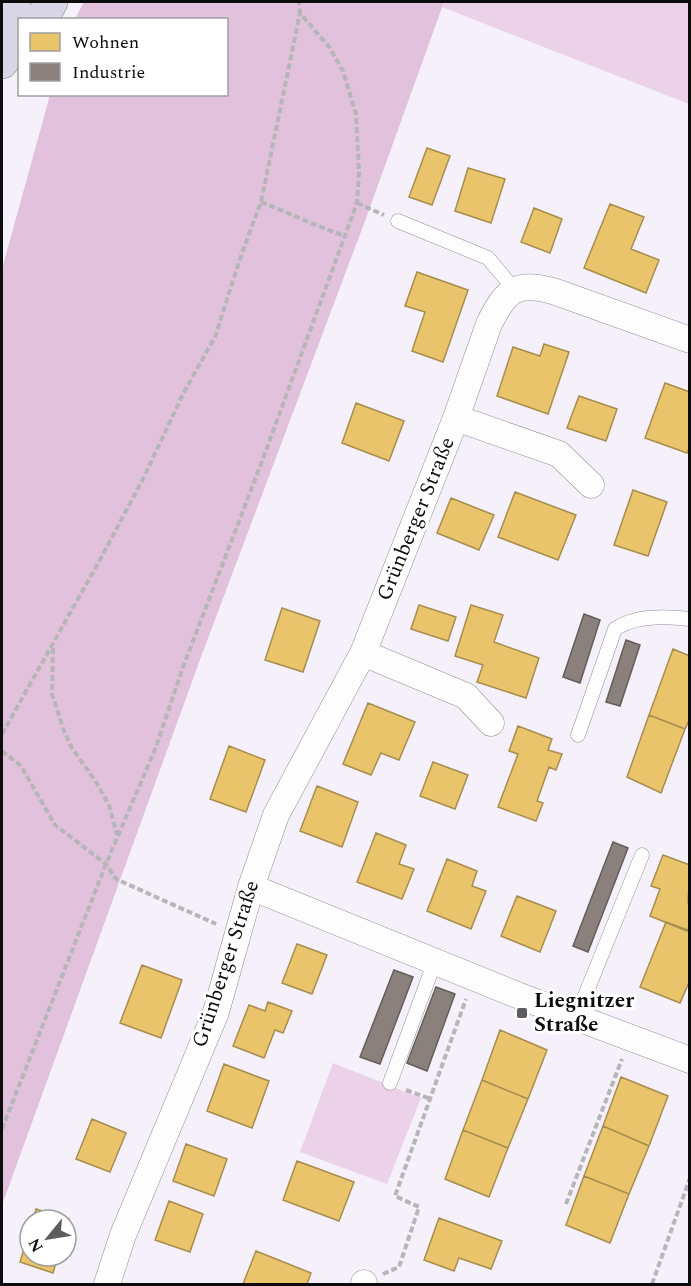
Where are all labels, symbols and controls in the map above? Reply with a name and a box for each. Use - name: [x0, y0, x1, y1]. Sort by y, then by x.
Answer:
- legend: [18, 18, 228, 96]
- text: Wohnen: [72, 29, 139, 56]
- text: Industrie: [72, 59, 145, 86]
- street label: Grünberger Straße: [369, 432, 463, 606]
- street label: Grünberger Straße: [184, 876, 268, 1052]
- place label: Liegnitzer Straße: [534, 985, 634, 1041]
- marker: Liegnitzer Straße: [515, 1006, 529, 1020]
- north arrow: [18, 1208, 78, 1268]
- text: N: [22, 1233, 50, 1257]

